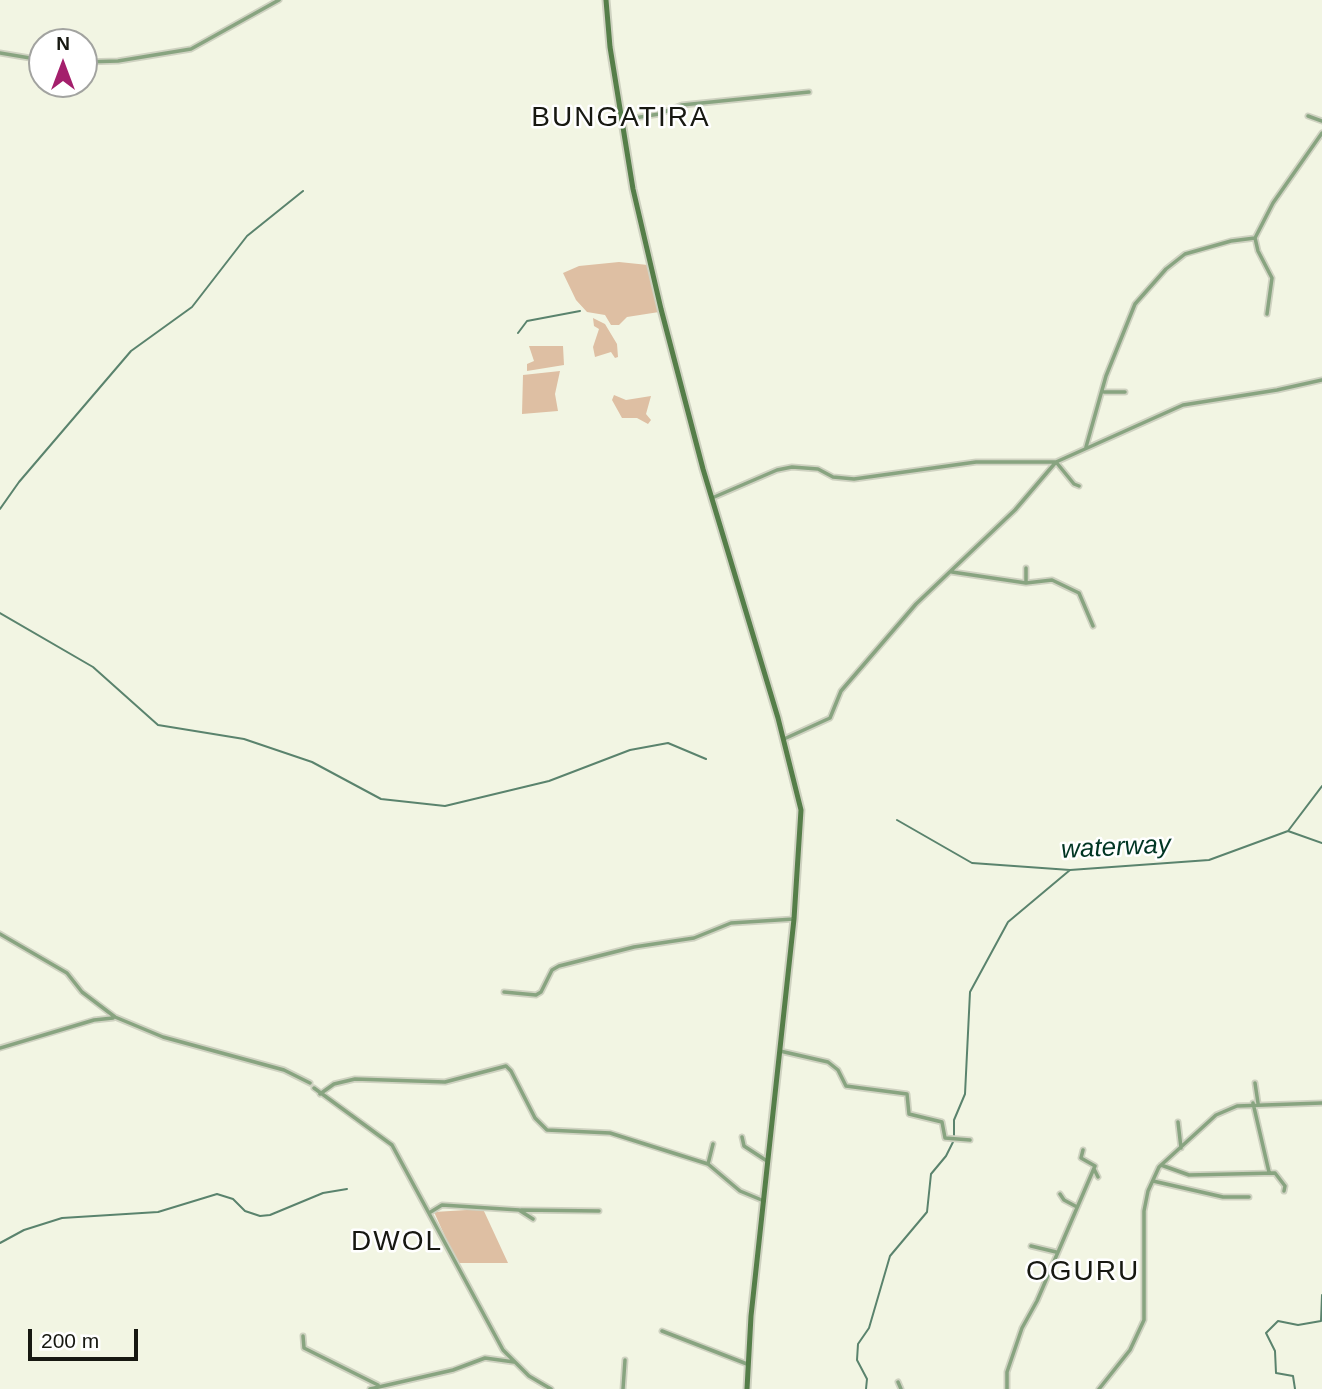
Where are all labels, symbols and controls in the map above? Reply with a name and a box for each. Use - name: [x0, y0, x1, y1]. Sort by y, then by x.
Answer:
- north arrow: [28, 28, 98, 98]
- text: N: [56, 33, 70, 54]
- district label: BUNGATIRA: [532, 101, 710, 135]
- water label: waterway: [1060, 830, 1172, 866]
- district label: DWOL: [352, 1225, 442, 1259]
- district label: OGURU: [1027, 1255, 1139, 1289]
- scale bar: [32, 1316, 142, 1360]
- text: 200 m: [41, 1329, 99, 1352]

